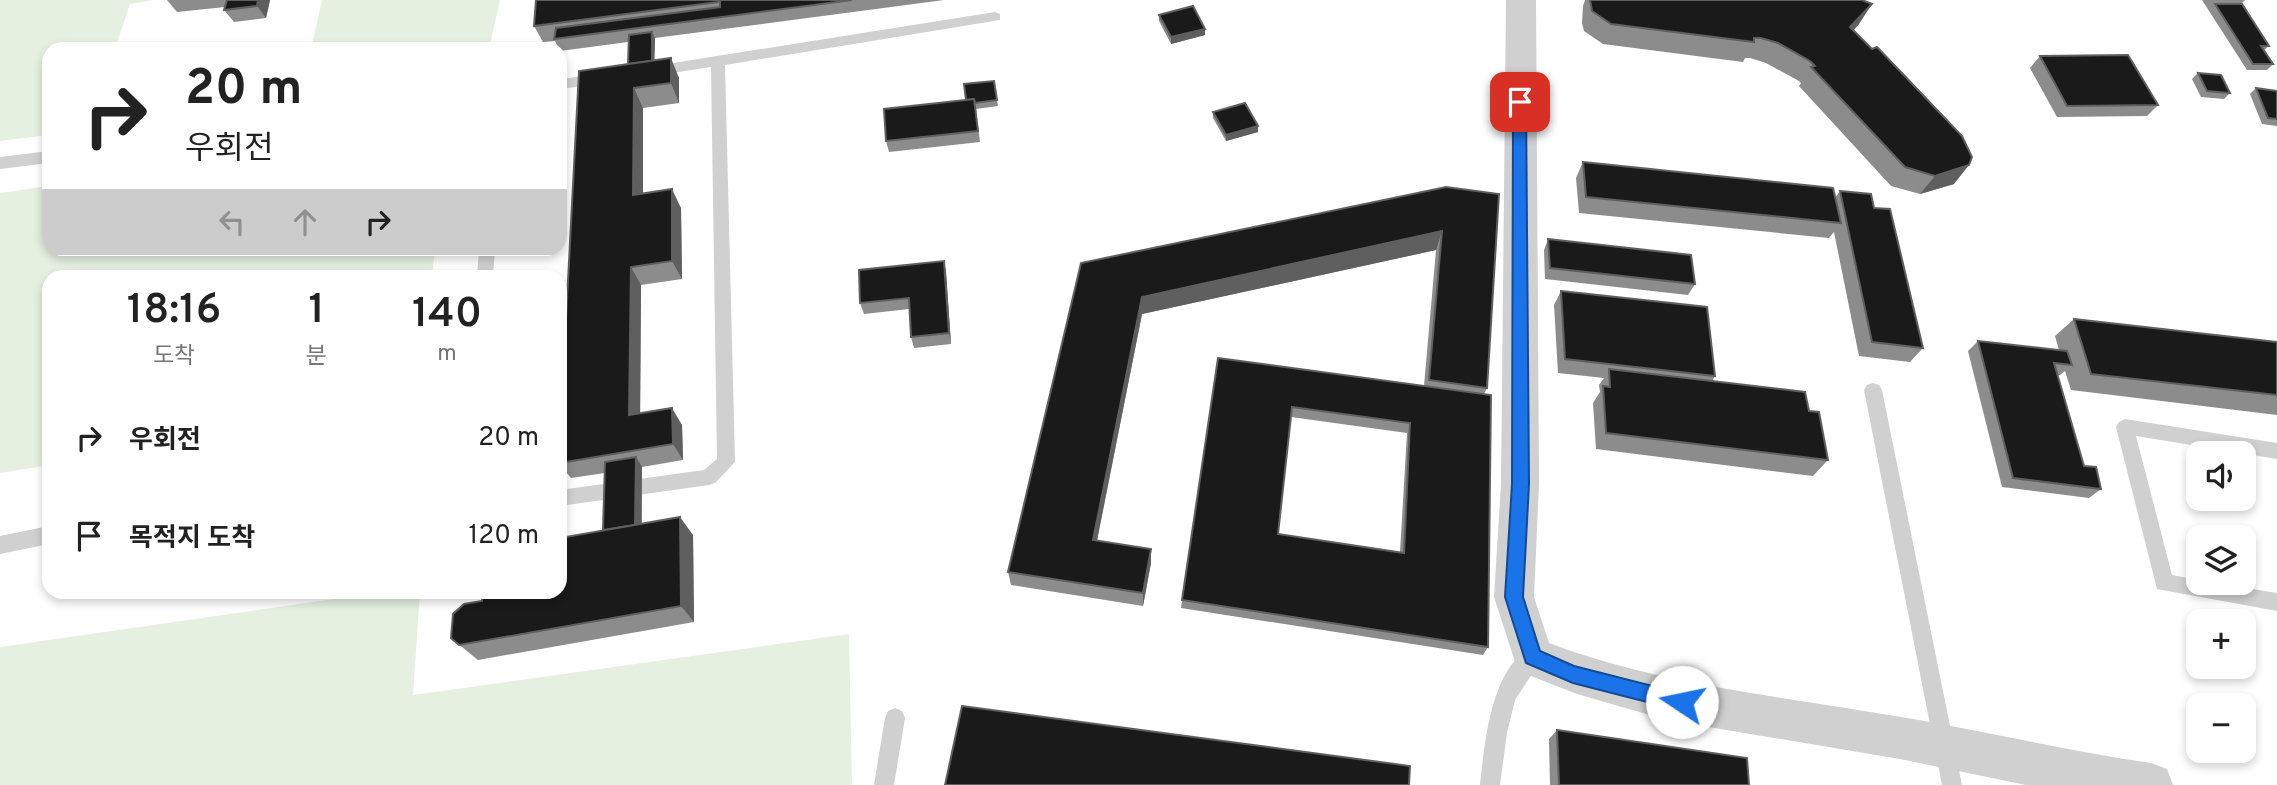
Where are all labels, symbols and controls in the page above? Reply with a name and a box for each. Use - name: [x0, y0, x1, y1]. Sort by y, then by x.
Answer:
- text: 20 m: [185, 60, 302, 122]
- icon: right: [70, 70, 161, 161]
- pin: [1490, 72, 1550, 132]
- icon: arrive: [1501, 83, 1539, 121]
- text: 우회전: [185, 130, 273, 170]
- icon: left: [213, 203, 251, 241]
- icon: ahead: [286, 203, 324, 241]
- icon: right: [359, 203, 397, 241]
- text: 18:16: [127, 285, 221, 338]
- text: 1: [308, 285, 325, 338]
- text: 140: [412, 289, 482, 342]
- text: m: [437, 340, 457, 369]
- text: 도착: [153, 343, 195, 372]
- text: 분: [306, 343, 327, 372]
- icon: right: [70, 419, 108, 457]
- text: 20 m: [478, 422, 539, 455]
- text: 우회전: [129, 425, 201, 458]
- map controls: [2186, 441, 2256, 763]
- button: sound: [2186, 441, 2256, 511]
- icon: arrive: [70, 517, 108, 555]
- text: 120 m: [469, 520, 539, 553]
- text: 목적지 도착: [129, 523, 255, 556]
- button: layers: [2186, 525, 2256, 595]
- button: +: [2186, 609, 2256, 679]
- position arrow: [1645, 665, 1719, 739]
- button: −: [2186, 693, 2256, 763]

